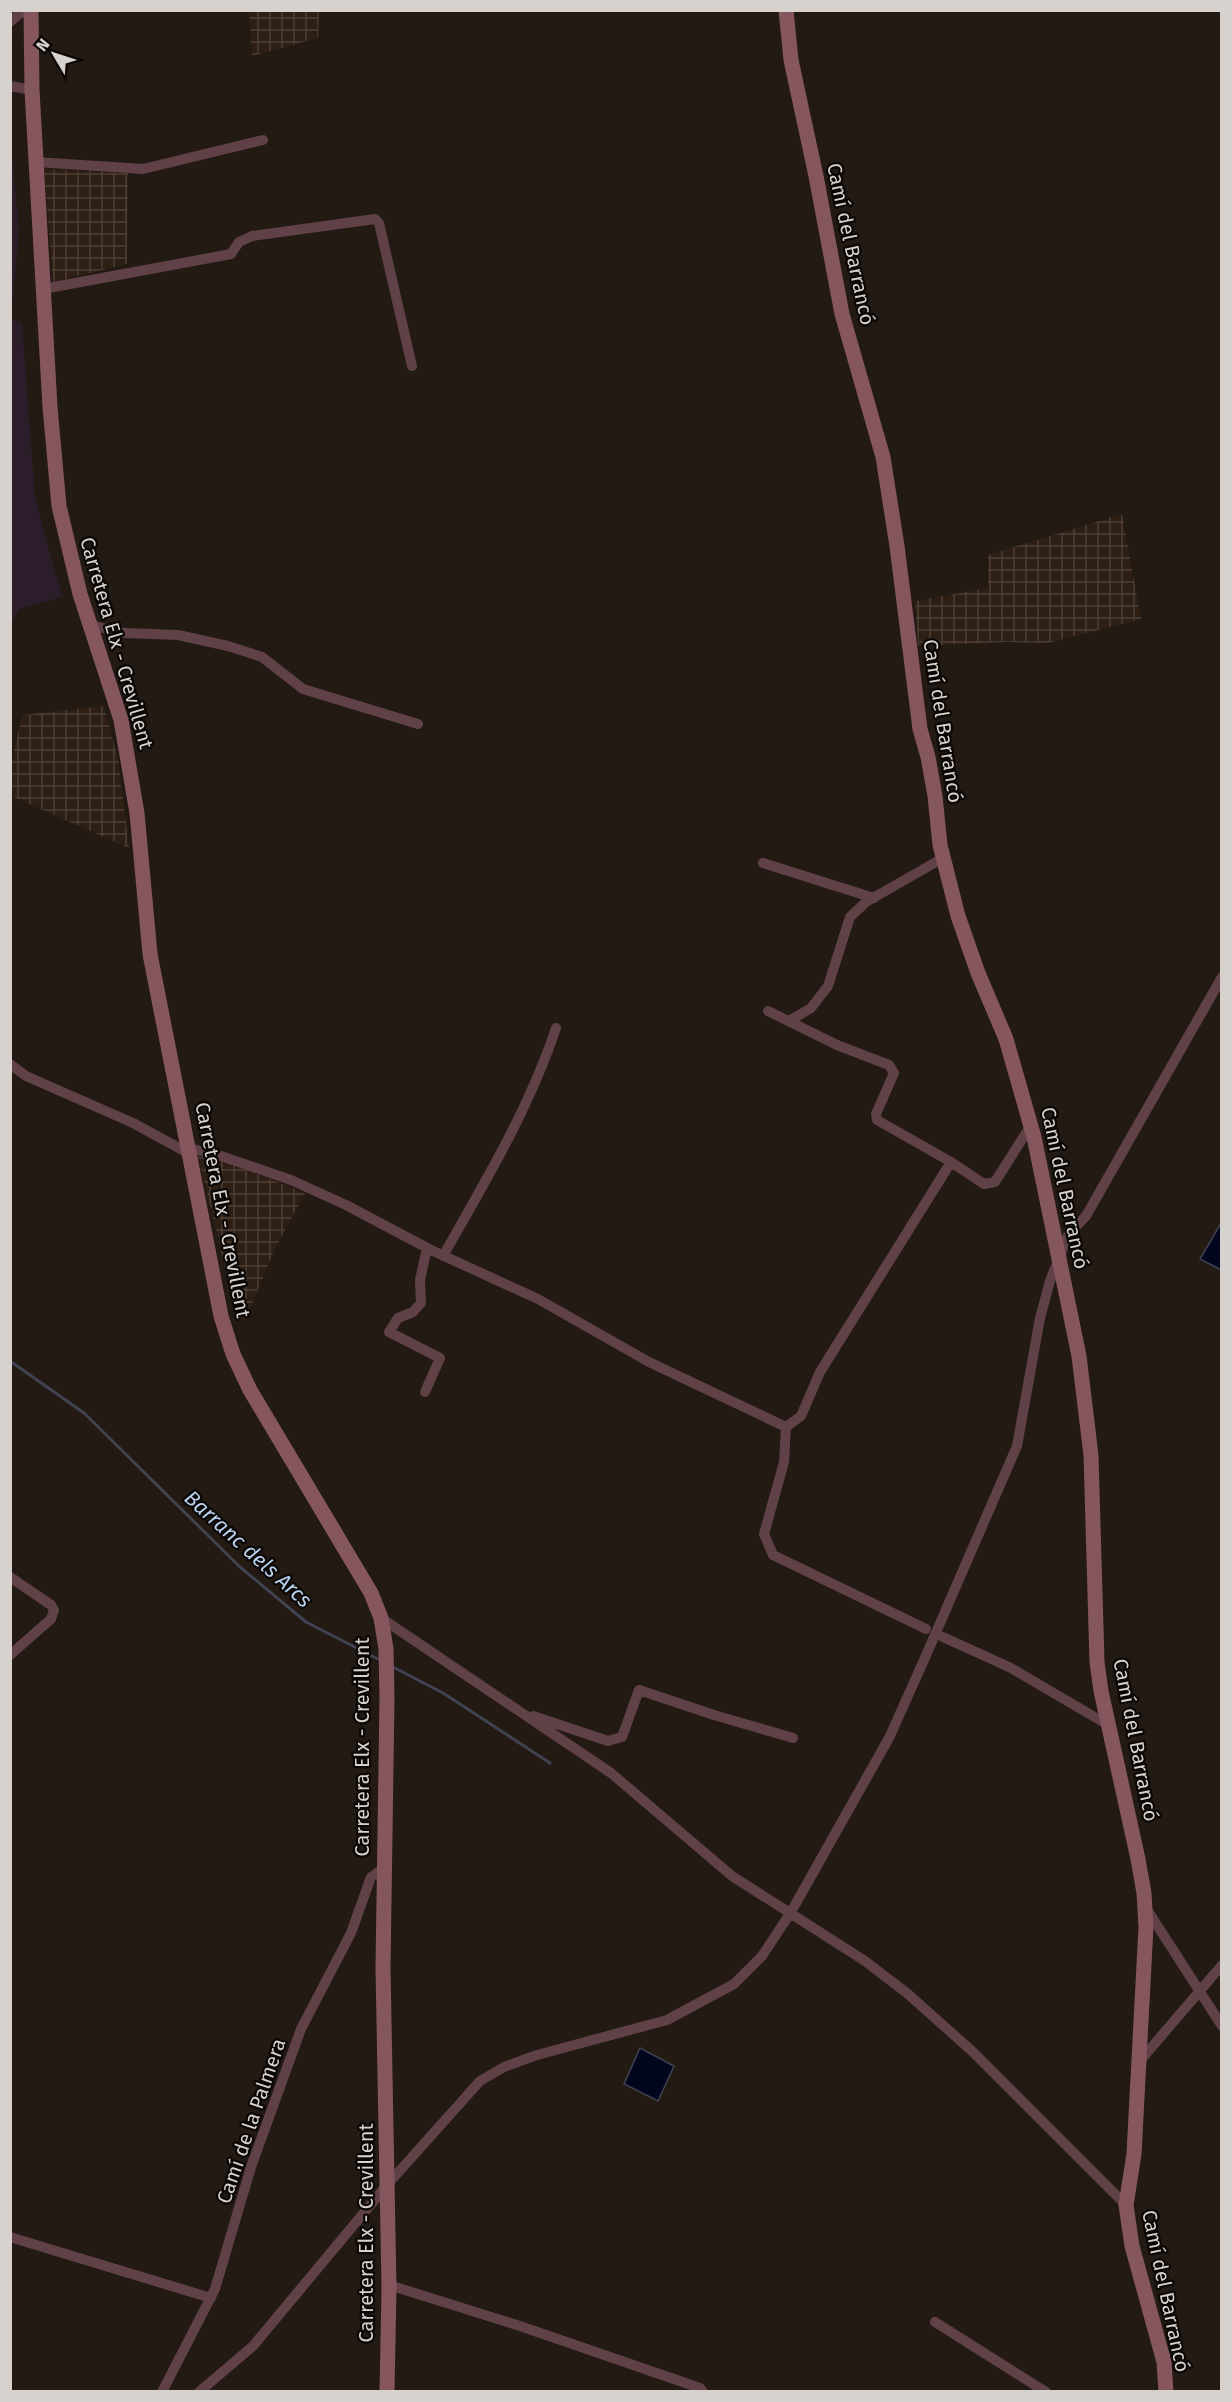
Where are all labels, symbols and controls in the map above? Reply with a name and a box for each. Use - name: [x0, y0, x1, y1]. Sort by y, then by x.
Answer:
- north arrow: [24, 24, 84, 84]
- text: N: [32, 35, 53, 55]
- street label: Camí del Barrancó: [822, 161, 880, 327]
- street label: Carretera Elx - Crevillent: [75, 534, 159, 752]
- street label: Camí del Barrancó: [918, 638, 968, 804]
- street label: Carretera Elx - Crevillent: [190, 1100, 256, 1321]
- street label: Camí del Barrancó: [1036, 1105, 1094, 1271]
- water label: Barranc dels Arcs: [179, 1485, 317, 1613]
- street label: Carretera Elx - Crevillent: [350, 1637, 374, 1857]
- street label: Camí del Barrancó: [1108, 1657, 1164, 1823]
- street label: Camí de la Palmera: [211, 2035, 291, 2207]
- street label: Carretera Elx - Crevillent: [354, 2123, 378, 2343]
- street label: Camí del Barrancó: [1137, 2208, 1195, 2374]

